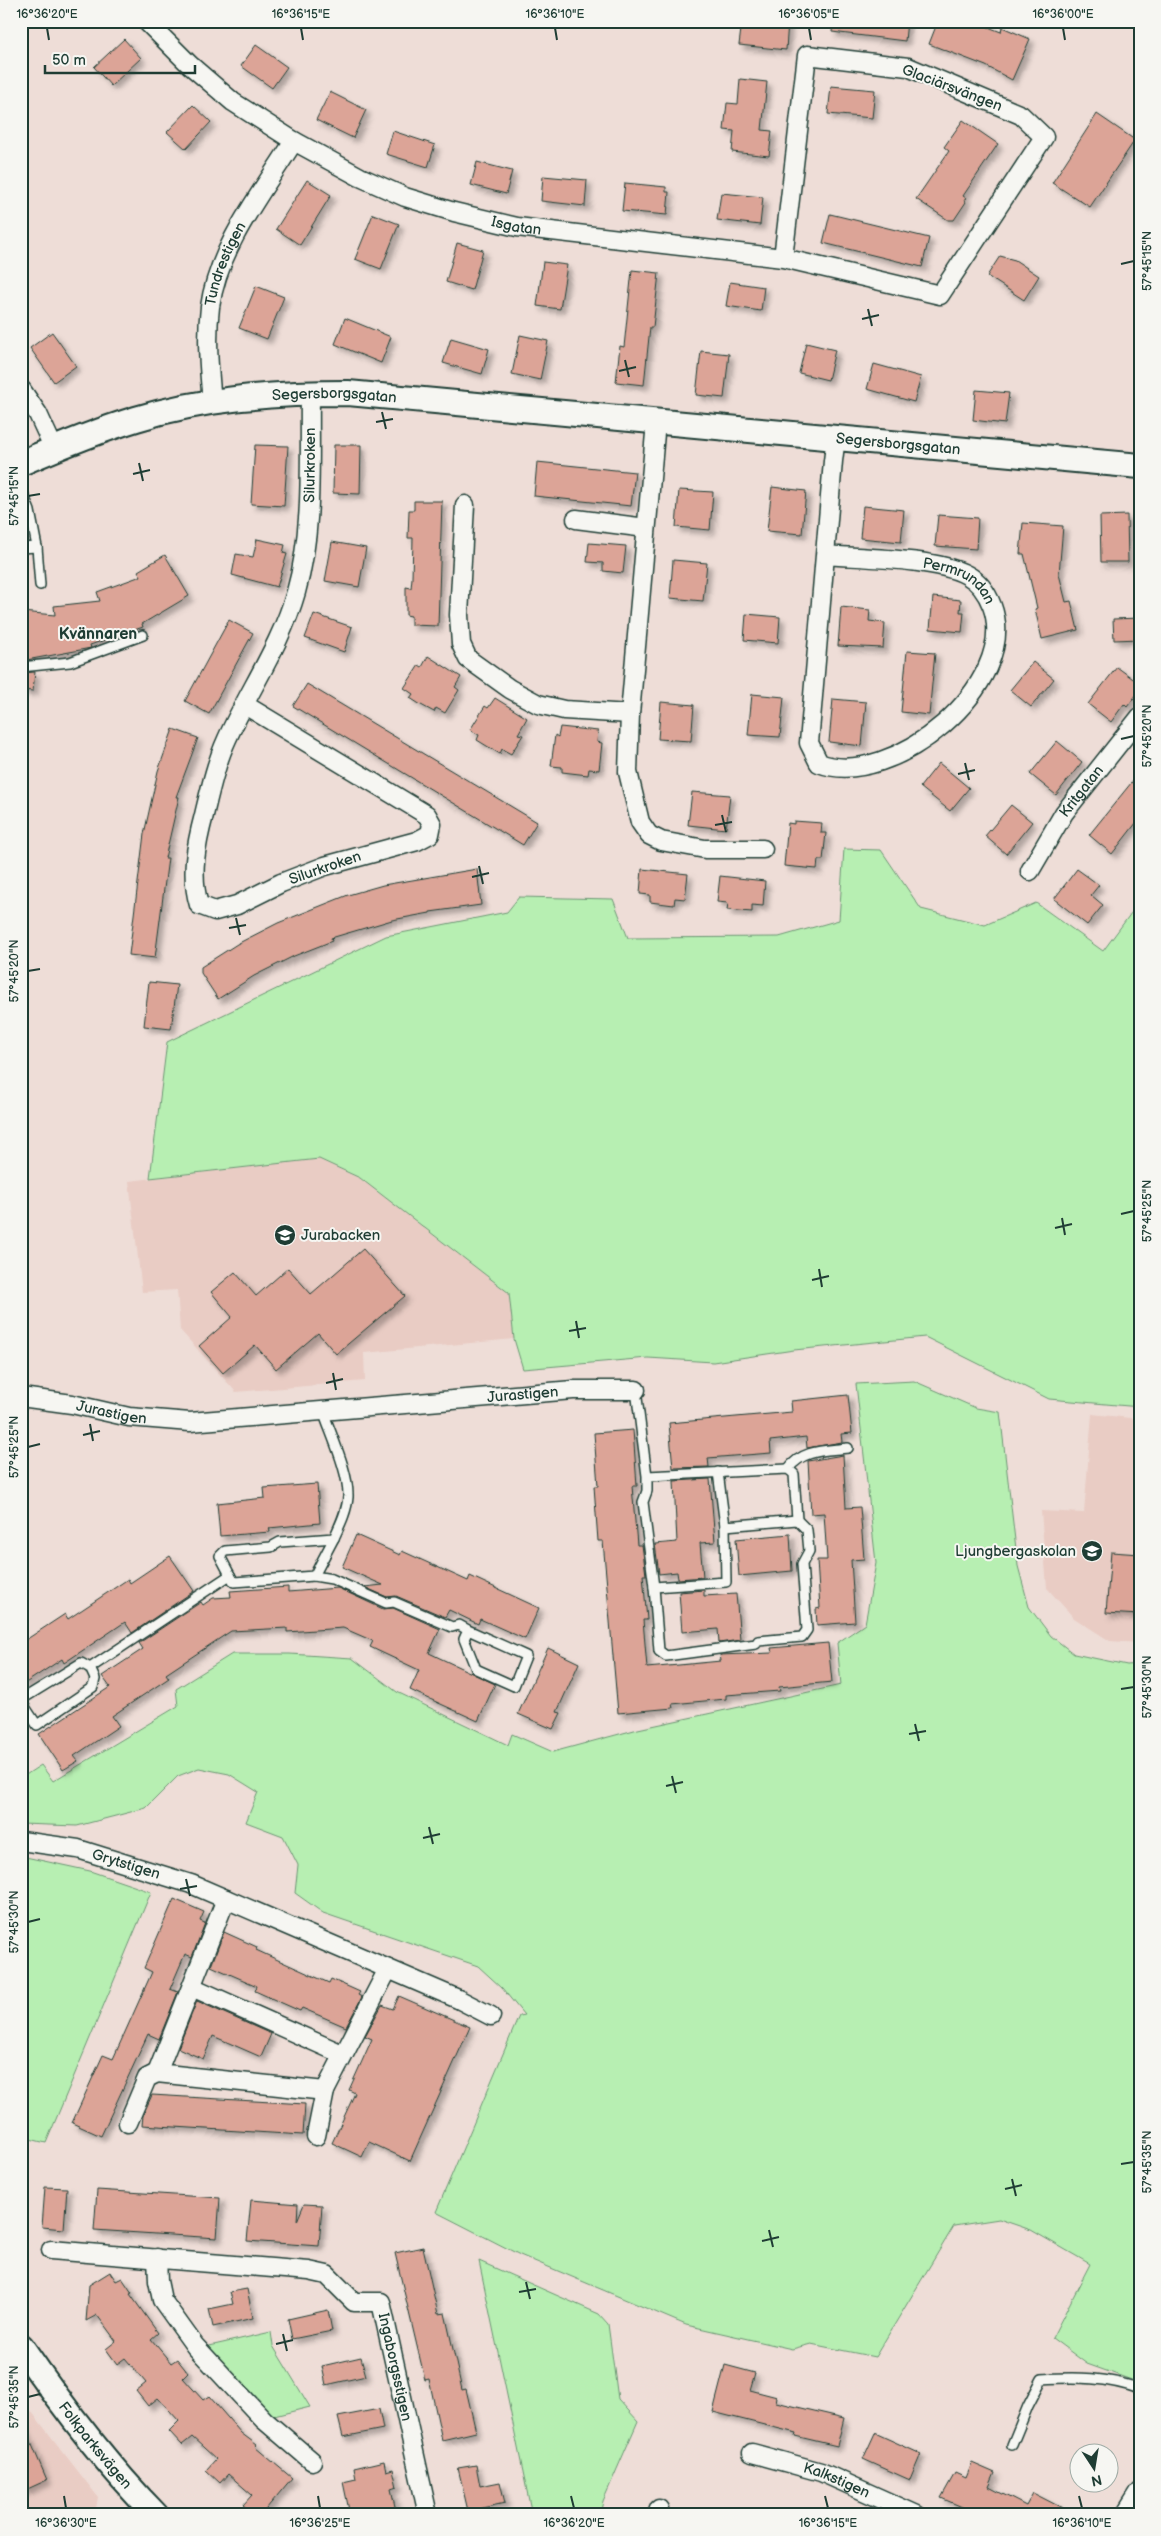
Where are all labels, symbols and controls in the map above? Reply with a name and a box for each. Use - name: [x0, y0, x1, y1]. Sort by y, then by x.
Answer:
- text: 16°36'20"E: [16, 7, 78, 22]
- text: 16°36'15"E: [272, 7, 330, 22]
- text: 16°36'10"E: [526, 7, 584, 22]
- text: 16°36'05"E: [779, 7, 840, 22]
- text: 16°36'00"E: [1032, 7, 1094, 22]
- scale bar: [45, 42, 195, 74]
- text: 50 m: [52, 51, 86, 70]
- street label: Glaciärsvängen: [899, 60, 1005, 116]
- street label: Isgatan: [490, 212, 542, 239]
- street label: Tundrestigen: [201, 218, 250, 307]
- text: 57°45'15"N: [1140, 231, 1155, 291]
- street label: Segersborgsgatan: [271, 383, 398, 407]
- street label: Silurkroken: [300, 427, 319, 503]
- street label: Segersborgsgatan: [835, 429, 961, 459]
- text: 57°45'15"N: [7, 466, 22, 526]
- street label: Permrundan: [922, 553, 999, 607]
- district label: Kvännaren: [59, 625, 137, 644]
- text: 57°45'20"N: [1140, 705, 1155, 767]
- street label: Kritgatan: [1055, 761, 1108, 821]
- street label: Silurkroken: [286, 847, 364, 889]
- text: 57°45'20"N: [7, 940, 22, 1002]
- text: 57°45'25"N: [1140, 1180, 1155, 1242]
- school or university icon: Jurabacken: [273, 1223, 297, 1247]
- place label: Jurabacken: [301, 1226, 380, 1245]
- street label: Jurastigen: [486, 1382, 559, 1407]
- street label: Jurastigen: [75, 1396, 147, 1428]
- text: 57°45'25"N: [7, 1416, 22, 1478]
- school or university icon: Ljungbergaskolan: [1080, 1539, 1104, 1563]
- place label: Ljungbergaskolan: [955, 1542, 1076, 1561]
- text: 57°45'30"N: [1140, 1655, 1155, 1719]
- street label: Grytstigen: [90, 1844, 163, 1883]
- text: 57°45'30"N: [7, 1890, 22, 1954]
- text: 57°45'35"N: [1140, 2131, 1155, 2193]
- street label: Ingaborgsstigen: [374, 2311, 416, 2423]
- text: 57°45'35"N: [7, 2366, 22, 2428]
- street label: Folkparksvägen: [54, 2398, 136, 2493]
- north arrow: [1068, 2444, 1118, 2494]
- street label: Kalkstigen: [801, 2458, 873, 2502]
- text: N: [1090, 2471, 1104, 2490]
- text: 16°36'30"E: [35, 2516, 97, 2531]
- text: 16°36'25"E: [289, 2516, 351, 2531]
- text: 16°36'20"E: [543, 2516, 605, 2531]
- text: 16°36'15"E: [799, 2516, 857, 2531]
- text: 16°36'10"E: [1053, 2516, 1111, 2531]

